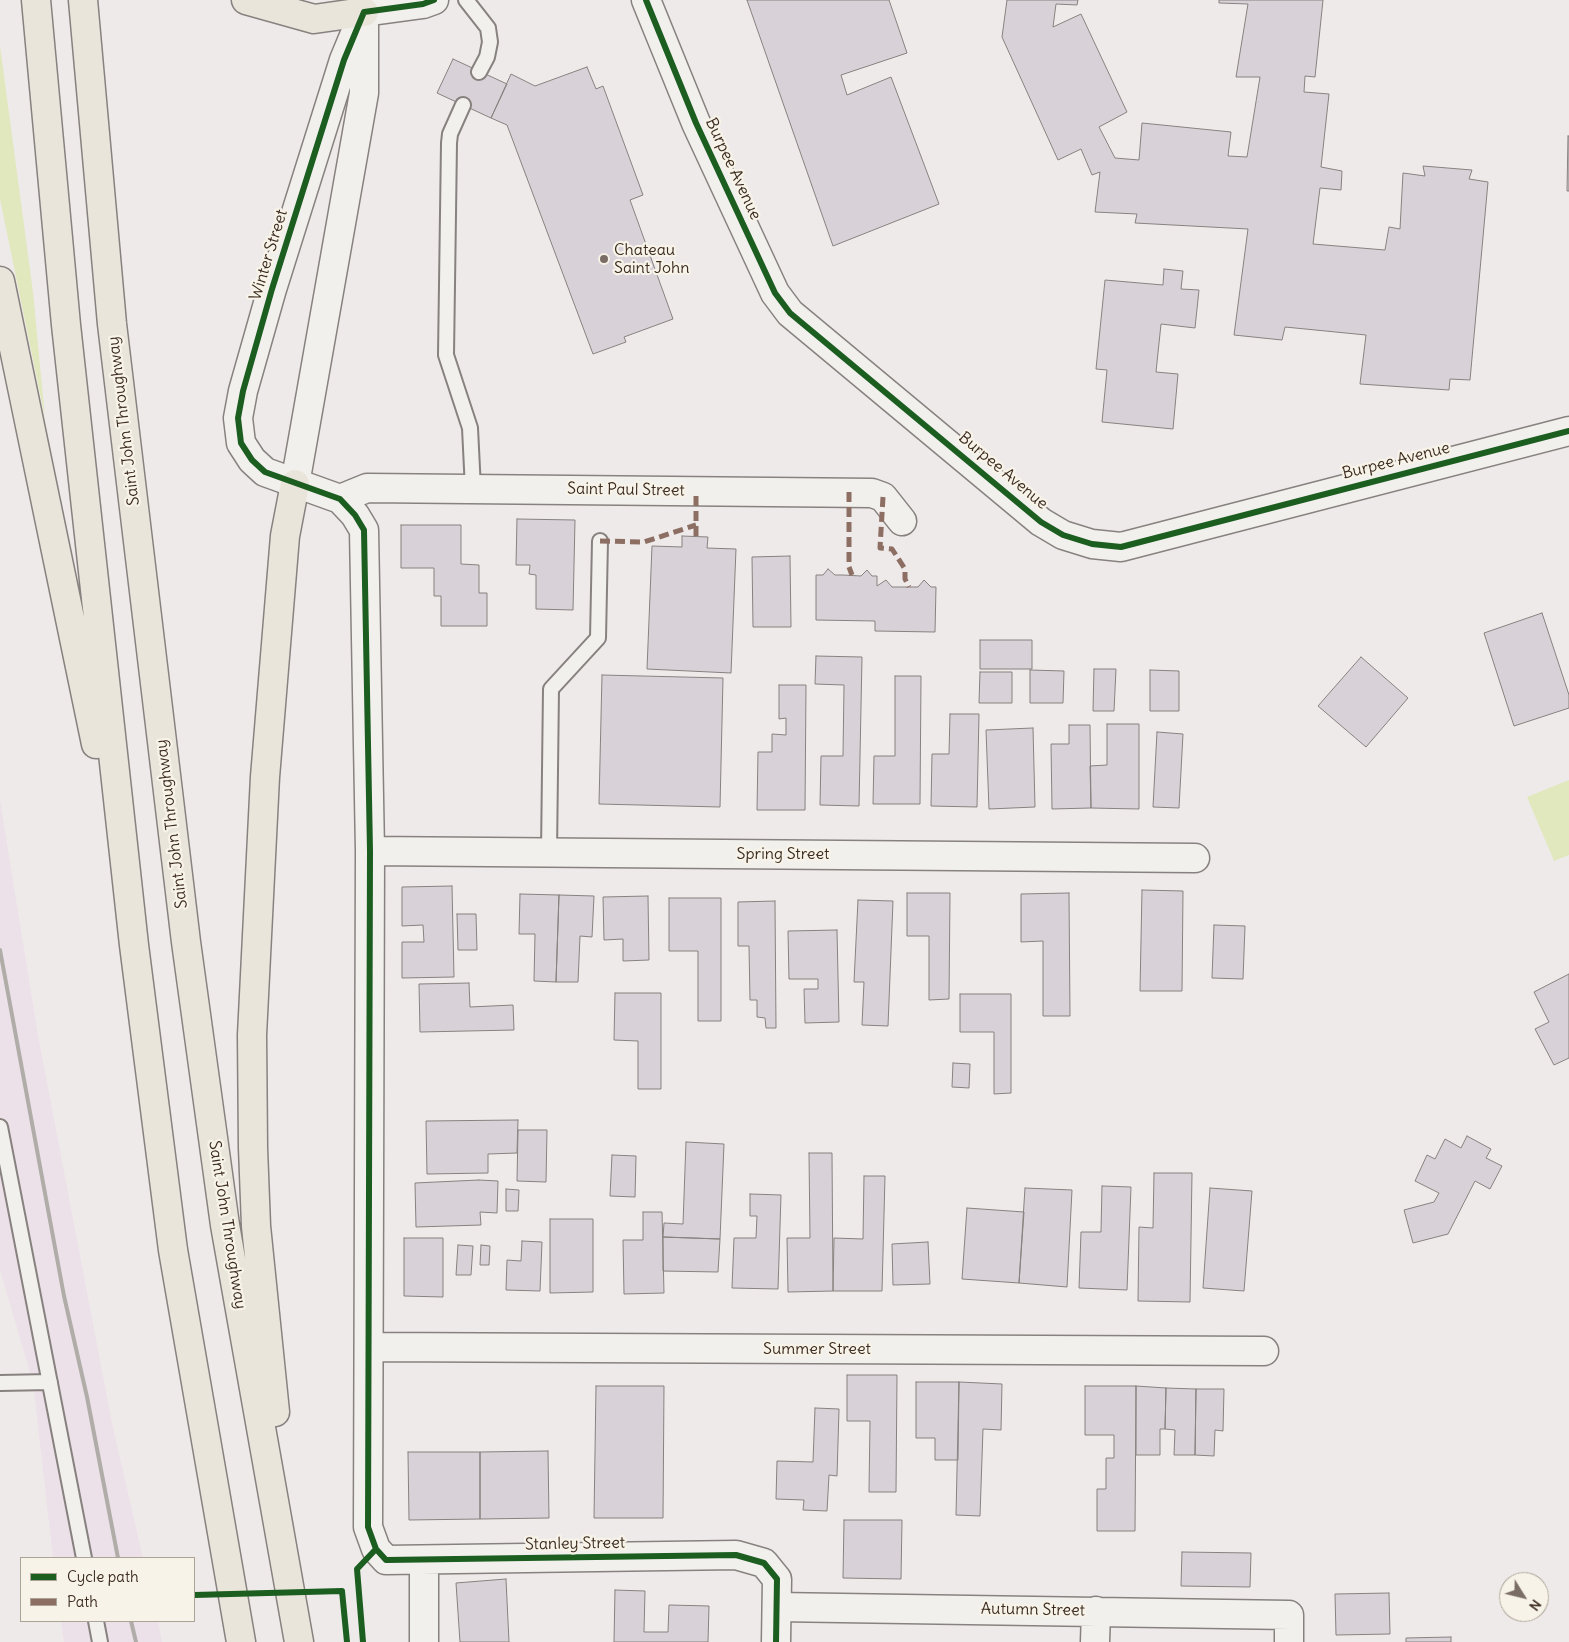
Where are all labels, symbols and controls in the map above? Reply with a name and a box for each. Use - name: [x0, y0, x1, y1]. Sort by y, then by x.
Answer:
- street label: Burpee Avenue: [701, 115, 765, 223]
- street label: Winter Street: [246, 207, 292, 303]
- place label: Chateau Saint John: [614, 240, 690, 278]
- marker: Chateau Saint John: [598, 253, 610, 265]
- street label: Saint John Throughway: [104, 335, 144, 507]
- street label: Burpee Avenue: [955, 428, 1051, 514]
- street label: Burpee Avenue: [1340, 438, 1452, 484]
- street label: Saint Paul Street: [567, 479, 685, 501]
- street label: Saint John Throughway: [152, 738, 192, 910]
- street label: Spring Street: [737, 844, 829, 864]
- street label: Saint John Throughway: [204, 1139, 250, 1311]
- street label: Summer Street: [763, 1339, 871, 1359]
- street label: Stanley Street: [525, 1534, 625, 1554]
- legend: [20, 1557, 195, 1622]
- text: Cycle path: [67, 1567, 139, 1586]
- north arrow: [1499, 1572, 1549, 1622]
- text: Path: [67, 1592, 98, 1611]
- text: N: [1525, 1596, 1545, 1614]
- street label: Autumn Street: [981, 1599, 1085, 1621]

